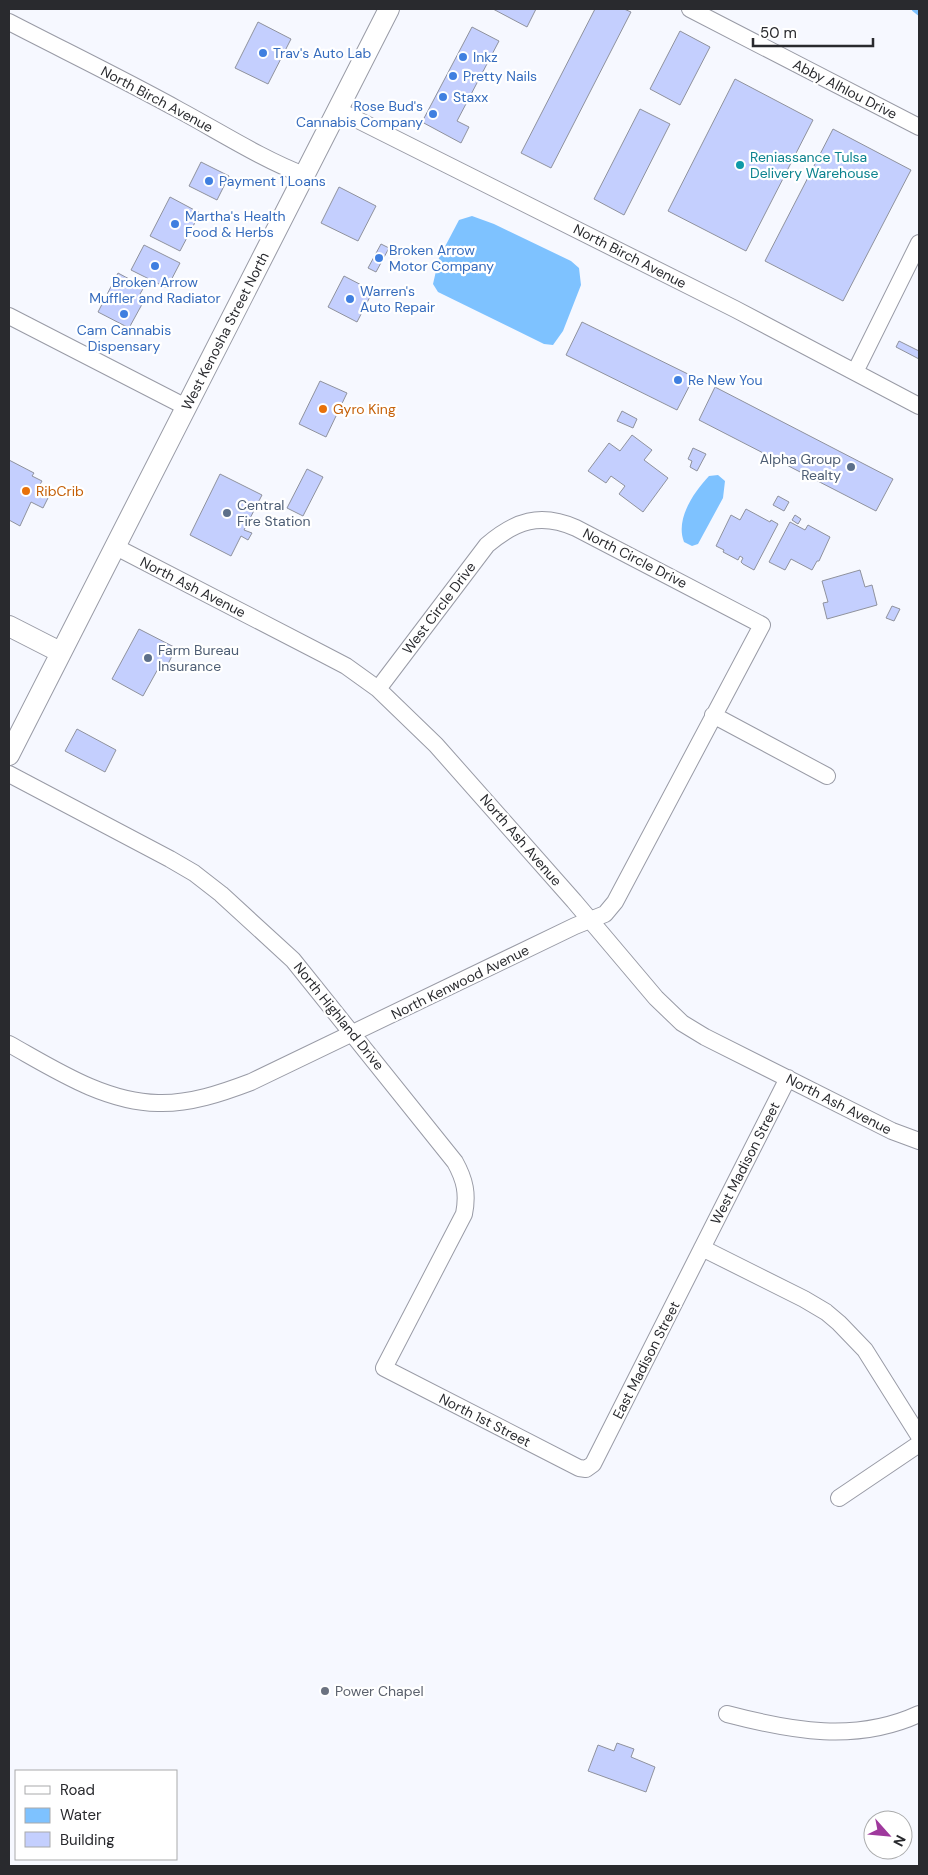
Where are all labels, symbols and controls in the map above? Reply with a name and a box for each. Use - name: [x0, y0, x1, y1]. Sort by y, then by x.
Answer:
- scale bar: [753, 15, 873, 47]
- text: 50 m: [760, 23, 797, 43]
- place label: Trav's Auto Lab: [273, 44, 371, 62]
- marker: Trav's Auto Lab: [257, 47, 269, 59]
- place label: Inkz: [473, 48, 498, 66]
- marker: Inkz: [457, 51, 469, 63]
- street label: Abby Alhlou Drive: [790, 55, 900, 123]
- street label: North Birch Avenue: [98, 62, 216, 136]
- place label: Pretty Nails: [463, 67, 537, 85]
- marker: Pretty Nails: [447, 70, 459, 82]
- place label: Staxx: [453, 88, 488, 106]
- marker: Staxx: [437, 91, 449, 103]
- place label: Rose Bud's Cannabis Company: [296, 97, 423, 131]
- marker: Rose Bud's Cannabis Company: [427, 108, 439, 120]
- place label: Reniassance Tulsa Delivery Warehouse: [750, 148, 878, 182]
- marker: Reniassance Tulsa Delivery Warehouse: [734, 159, 746, 171]
- place label: Payment 1 Loans: [219, 172, 326, 190]
- marker: Payment 1 Loans: [203, 175, 215, 187]
- place label: Martha's Health Food & Herbs: [185, 207, 285, 241]
- marker: Martha's Health Food & Herbs: [169, 218, 181, 230]
- street label: North Birch Avenue: [570, 220, 690, 292]
- place label: Broken Arrow Motor Company: [389, 241, 494, 275]
- street label: West Kenosha Street North: [177, 249, 273, 413]
- marker: Broken Arrow Motor Company: [373, 252, 385, 264]
- marker: Broken Arrow Muffler and Radiator: [149, 260, 161, 272]
- place label: Broken Arrow Muffler and Radiator: [89, 273, 221, 307]
- place label: Warren's Auto Repair: [360, 282, 435, 316]
- marker: Warren's Auto Repair: [344, 293, 356, 305]
- marker: Cam Cannabis Dispensary: [118, 308, 130, 320]
- place label: Cam Cannabis Dispensary: [77, 321, 171, 355]
- place label: Re New You: [688, 371, 763, 389]
- marker: Re New You: [672, 374, 684, 386]
- place label: Gyro King: [333, 400, 396, 418]
- marker: Gyro King: [317, 403, 329, 415]
- place label: Alpha Group Realty: [760, 450, 841, 484]
- marker: Alpha Group Realty: [845, 461, 857, 473]
- place label: RibCrib: [36, 482, 84, 500]
- marker: RibCrib: [20, 485, 32, 497]
- place label: Central Fire Station: [237, 496, 311, 530]
- marker: Central Fire Station: [221, 507, 233, 519]
- street label: North Circle Drive: [580, 524, 690, 592]
- street label: North Ash Avenue: [137, 553, 249, 621]
- street label: West Circle Drive: [398, 558, 480, 658]
- place label: Farm Bureau Insurance: [158, 641, 239, 675]
- marker: Farm Bureau Insurance: [142, 652, 154, 664]
- street label: North Ash Avenue: [476, 790, 566, 890]
- street label: North Kenwood Avenue: [388, 941, 532, 1023]
- street label: North Highland Drive: [290, 958, 388, 1074]
- street label: North Ash Avenue: [783, 1070, 895, 1138]
- street label: West Madison Street: [706, 1099, 784, 1227]
- street label: East Madison Street: [609, 1298, 683, 1422]
- street label: North 1st Street: [436, 1389, 534, 1451]
- place label: Power Chapel: [335, 1682, 424, 1700]
- marker: Power Chapel: [319, 1685, 331, 1697]
- legend: [15, 1770, 178, 1860]
- text: Road: [60, 1780, 95, 1800]
- text: Water: [60, 1805, 102, 1825]
- north arrow: [863, 1810, 913, 1860]
- text: Building: [60, 1830, 115, 1850]
- text: N: [889, 1832, 910, 1850]

